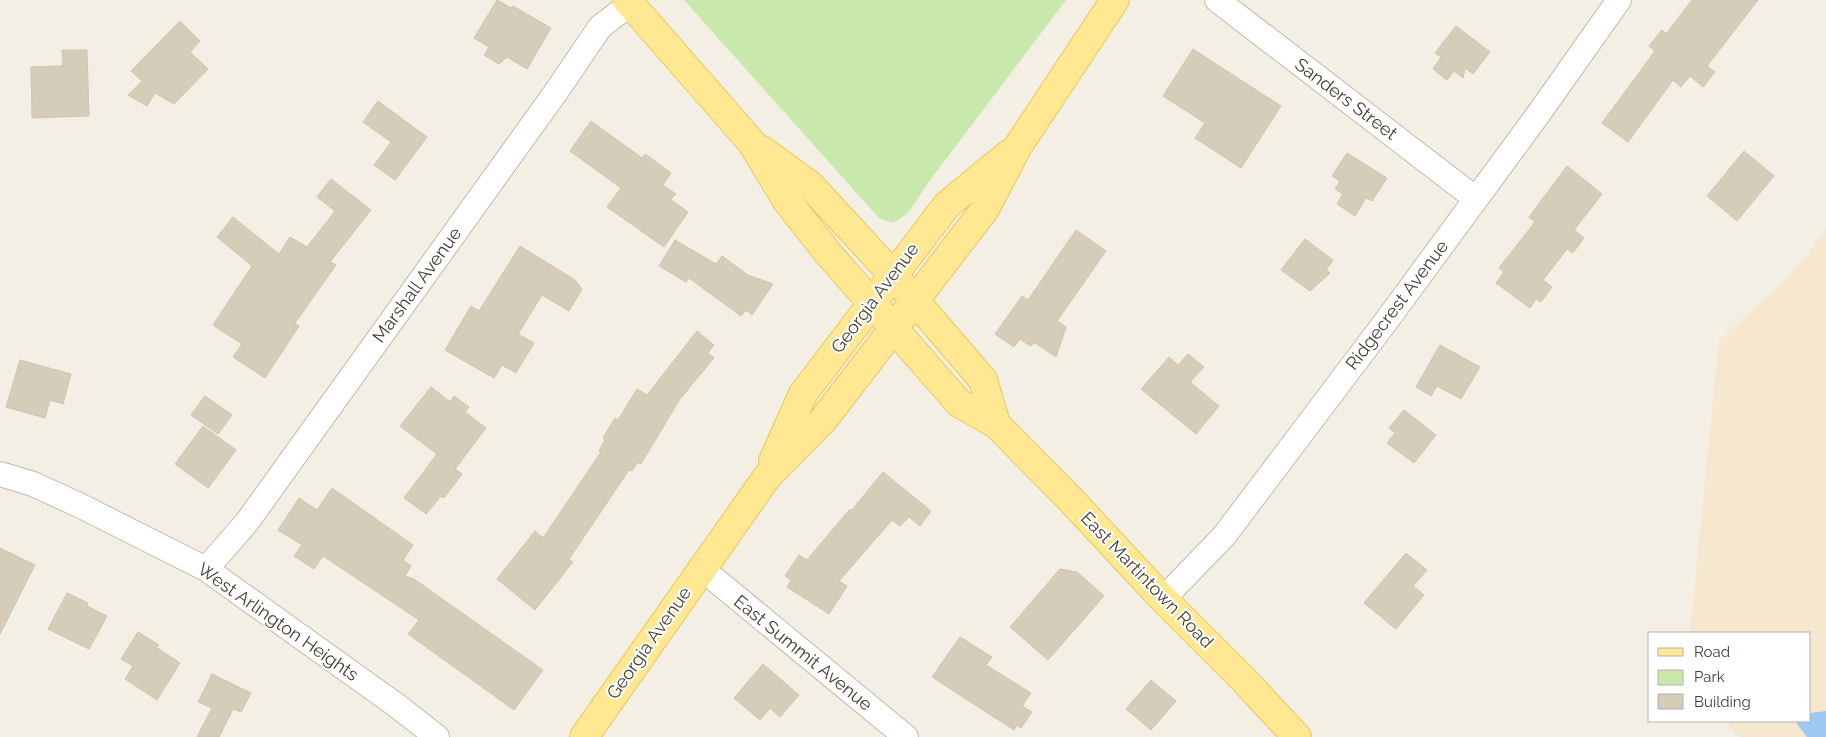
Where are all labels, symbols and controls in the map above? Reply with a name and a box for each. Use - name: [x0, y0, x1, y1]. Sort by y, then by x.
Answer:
- street label: Sanders Street: [1291, 53, 1402, 144]
- street label: Marshall Avenue: [368, 223, 466, 346]
- street label: Ridgecrest Avenue: [1341, 235, 1452, 374]
- street label: Georgia Avenue: [826, 238, 923, 357]
- street label: East Martintown Road: [1077, 507, 1218, 652]
- street label: West Arlington Heights: [194, 558, 363, 685]
- street label: Georgia Avenue: [602, 582, 695, 703]
- street label: East Summit Avenue: [730, 590, 877, 715]
- legend: [1648, 632, 1811, 722]
- text: Road: [1694, 643, 1730, 661]
- text: Park: [1694, 668, 1725, 686]
- text: Building: [1694, 693, 1751, 711]

